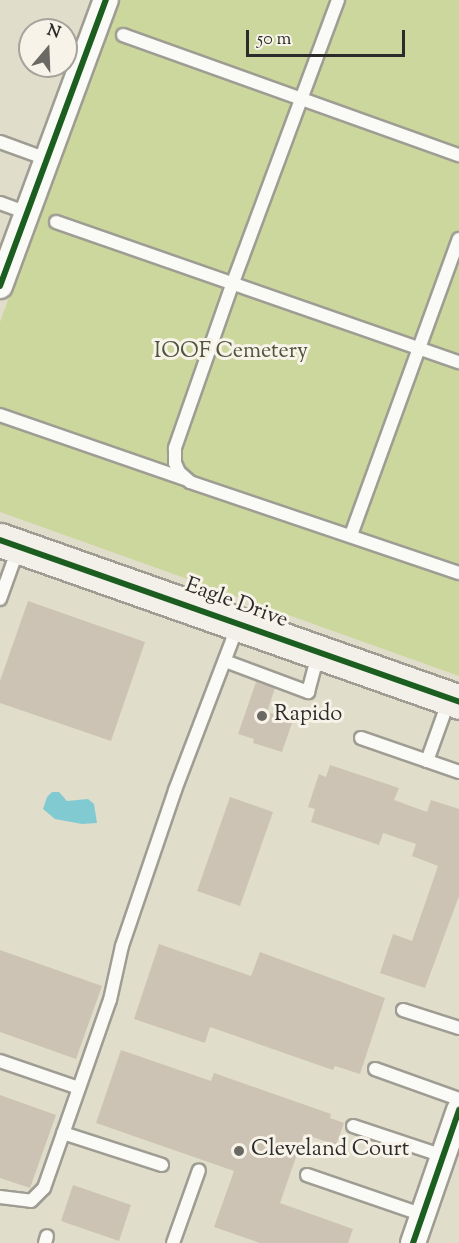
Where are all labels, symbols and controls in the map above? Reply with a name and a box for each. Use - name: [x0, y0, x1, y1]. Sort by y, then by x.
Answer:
- north arrow: [18, 18, 78, 78]
- scale bar: [249, 18, 408, 56]
- text: N: [44, 19, 63, 45]
- text: 50 m: [257, 27, 291, 53]
- park label: IOOF Cemetery: [154, 340, 308, 366]
- street label: Eagle Drive: [181, 573, 291, 635]
- place label: Rapido: [274, 703, 342, 729]
- marker: Rapido: [255, 709, 269, 723]
- place label: Cleveland Court: [251, 1138, 409, 1164]
- marker: Cleveland Court: [232, 1144, 246, 1158]

